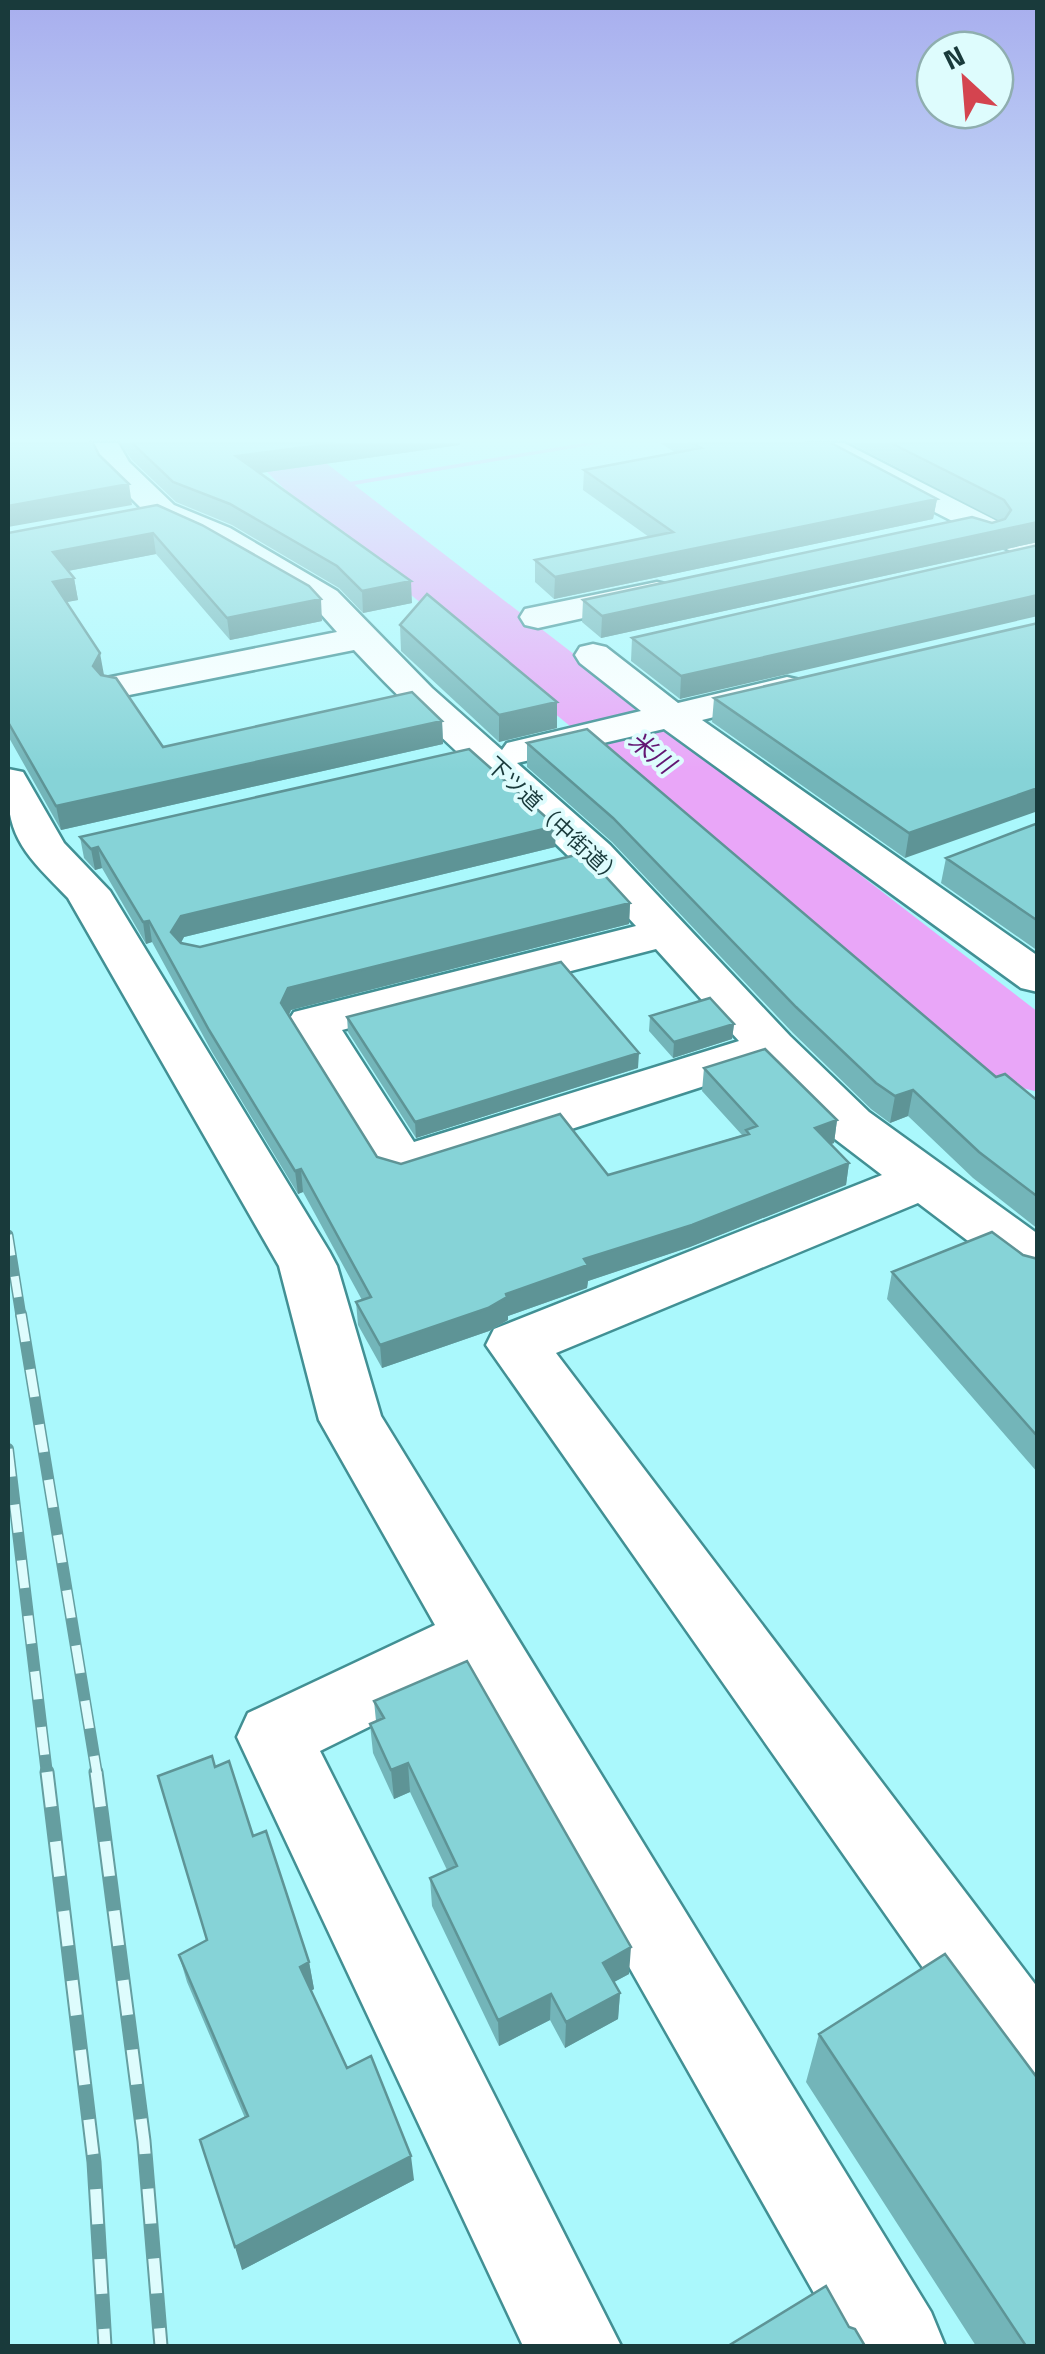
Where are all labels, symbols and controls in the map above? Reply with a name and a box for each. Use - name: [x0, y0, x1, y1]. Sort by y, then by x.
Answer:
- north arrow: [915, 30, 1015, 130]
- text: N: [936, 34, 972, 81]
- water label: 米川: [621, 721, 686, 784]
- street label: 下ツ道（中街道）: [479, 749, 631, 893]

